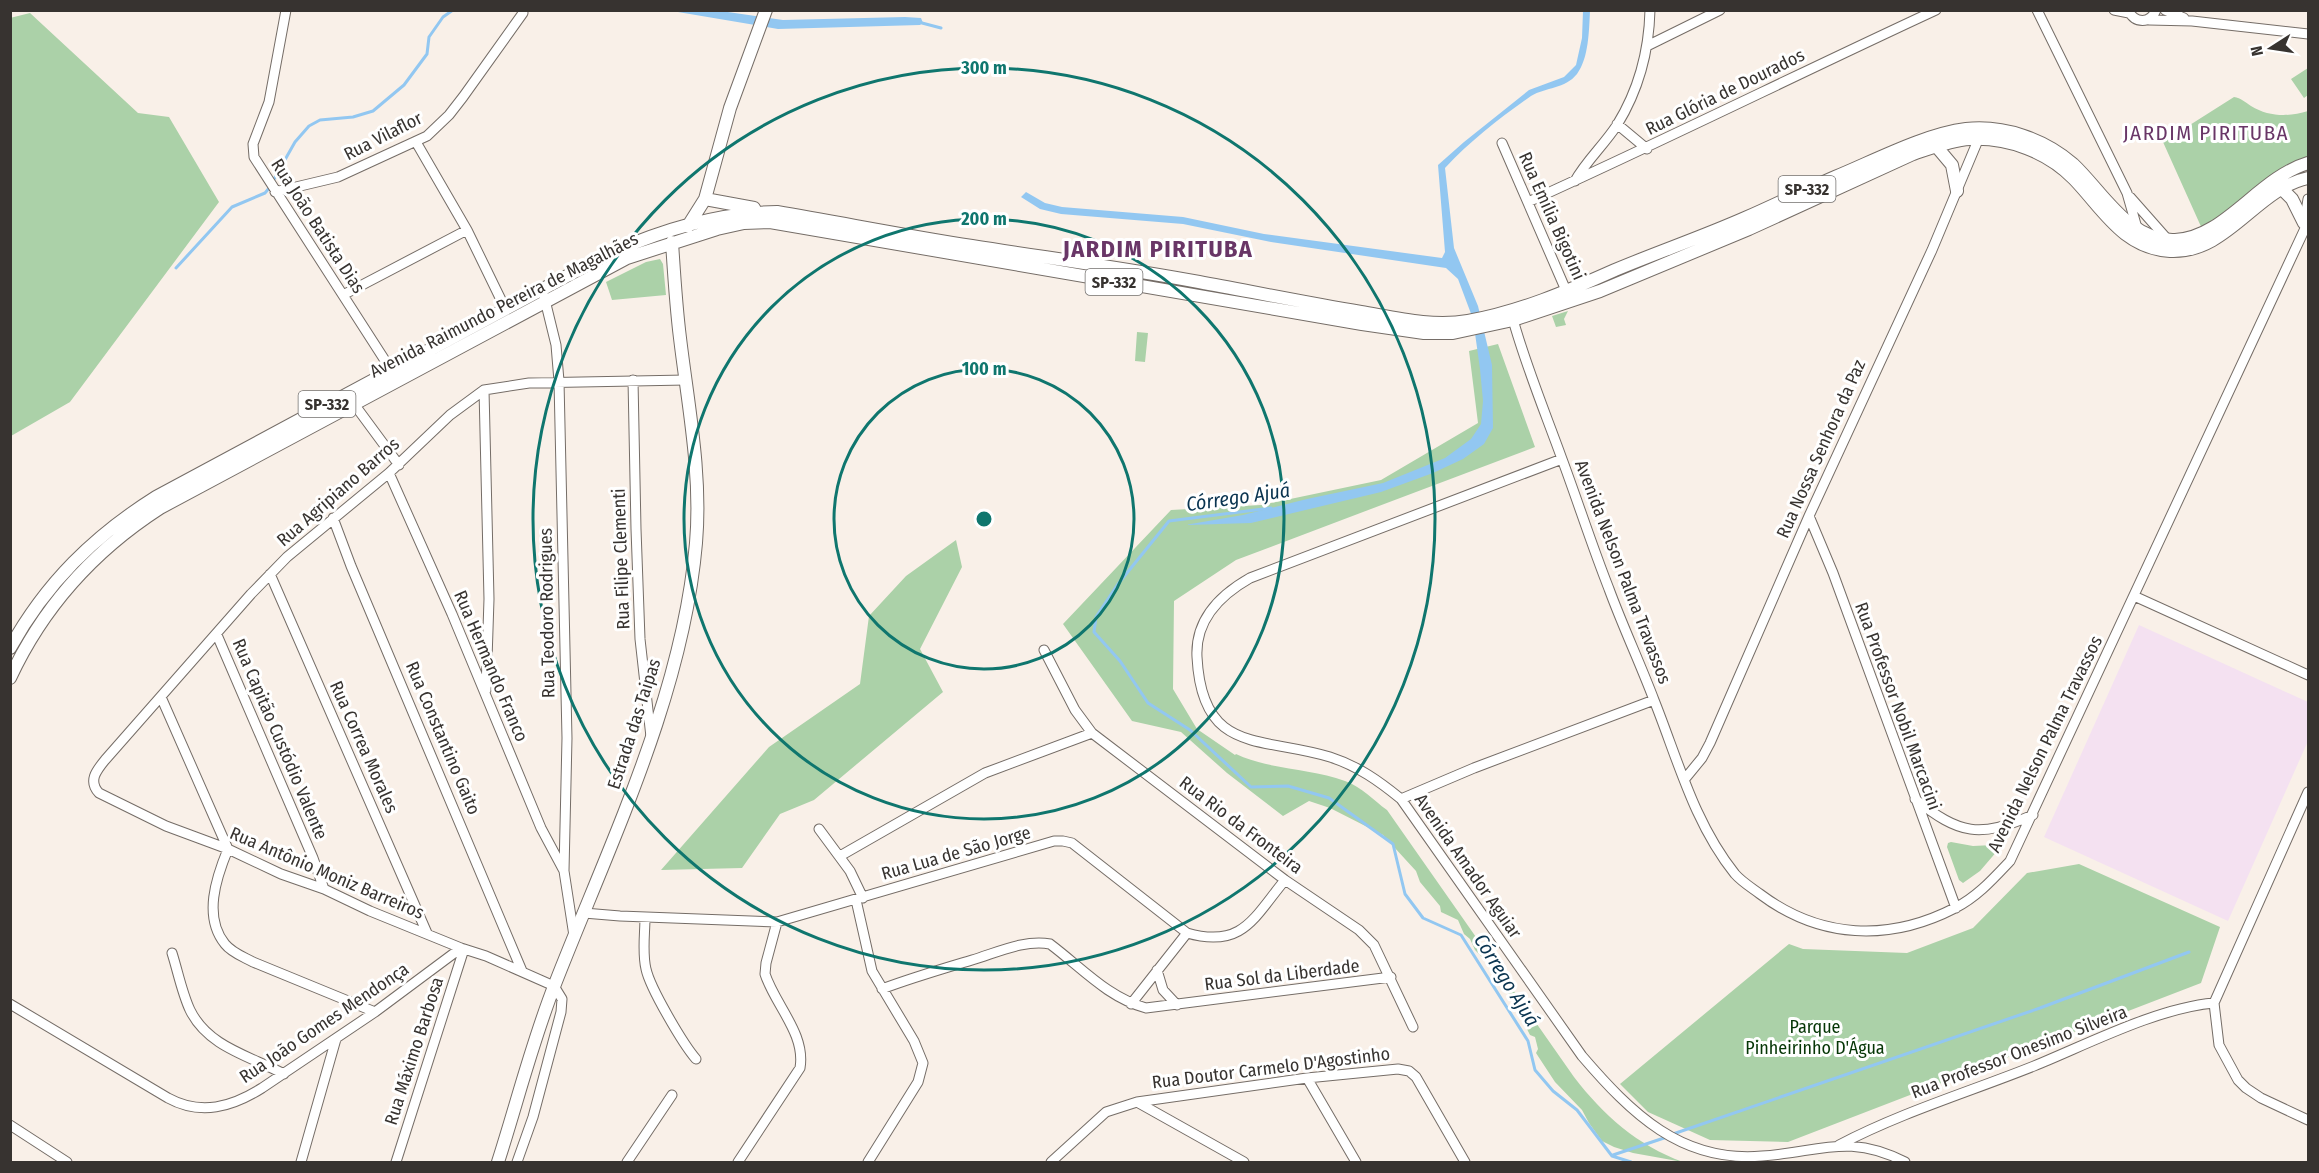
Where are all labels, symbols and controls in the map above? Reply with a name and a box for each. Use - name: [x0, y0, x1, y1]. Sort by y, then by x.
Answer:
- north arrow: [2241, 18, 2301, 78]
- street label: Rua Glória de Dourados: [1642, 44, 1808, 140]
- text: N: [2247, 44, 2267, 58]
- text: 300 m: [960, 57, 1007, 79]
- street label: Rua Vilaflor: [340, 107, 426, 165]
- district label: JARDIM PIRITUBA: [2123, 120, 2289, 146]
- street label: Rua Emília Bigotini: [1514, 149, 1590, 283]
- street label: Rua João Batista Dias: [266, 155, 370, 298]
- road number: SP-332: [1778, 176, 1836, 202]
- text: 200 m: [960, 208, 1007, 230]
- street label: Avenida Raimundo Pereira de Magalhães: [366, 227, 642, 383]
- district label: JARDIM PIRITUBA: [1062, 235, 1253, 263]
- road number: SP-332: [1086, 269, 1142, 295]
- street label: Rua Nossa Senhora da Paz: [1772, 356, 1870, 542]
- text: 100 m: [962, 358, 1006, 380]
- road number: SP-332: [298, 391, 356, 417]
- street label: Rua Agripiano Barros: [272, 433, 404, 551]
- street label: Avenida Nelson Palma Travassos: [1570, 457, 1676, 687]
- water label: Córrego Ajuá: [1185, 478, 1291, 516]
- street label: Rua Filipe Clementi: [608, 488, 634, 630]
- centre of rings: [974, 509, 994, 529]
- street label: Rua Teodoro Rodrigues: [535, 527, 559, 698]
- street label: Rua Hermando Franco: [449, 587, 533, 745]
- street label: Rua Professor Nobil Marcacini: [1850, 599, 1946, 813]
- street label: Avenida Nelson Palma Travassos: [1983, 632, 2107, 856]
- street label: Rua Capitão Custódio Valente: [228, 635, 332, 843]
- street label: Estrada das Taipas: [603, 656, 666, 792]
- street label: Rua Constantino Gaito: [401, 658, 485, 818]
- street label: Rua Correa Morales: [325, 678, 403, 817]
- street label: Rua Rio da Fronteira: [1175, 772, 1307, 879]
- street label: Avenida Amador Aguiar: [1410, 789, 1527, 943]
- street label: Rua Lua de São Jorge: [879, 821, 1033, 885]
- street label: Rua Antônio Moniz Barreiros: [227, 822, 428, 924]
- water label: Córrego Ajuá: [1469, 929, 1545, 1031]
- street label: Rua Sol da Liberdade: [1203, 955, 1361, 995]
- street label: Rua João Gomes Mendonça: [235, 958, 413, 1088]
- street label: Rua Máximo Barbosa: [380, 974, 448, 1128]
- street label: Rua Professor Onesimo Silveira: [1908, 1001, 2130, 1103]
- park label: Parque Pinheirinho D'Água: [1745, 1016, 1885, 1059]
- street label: Rua Doutor Carmelo D'Agostinho: [1151, 1042, 1391, 1094]

